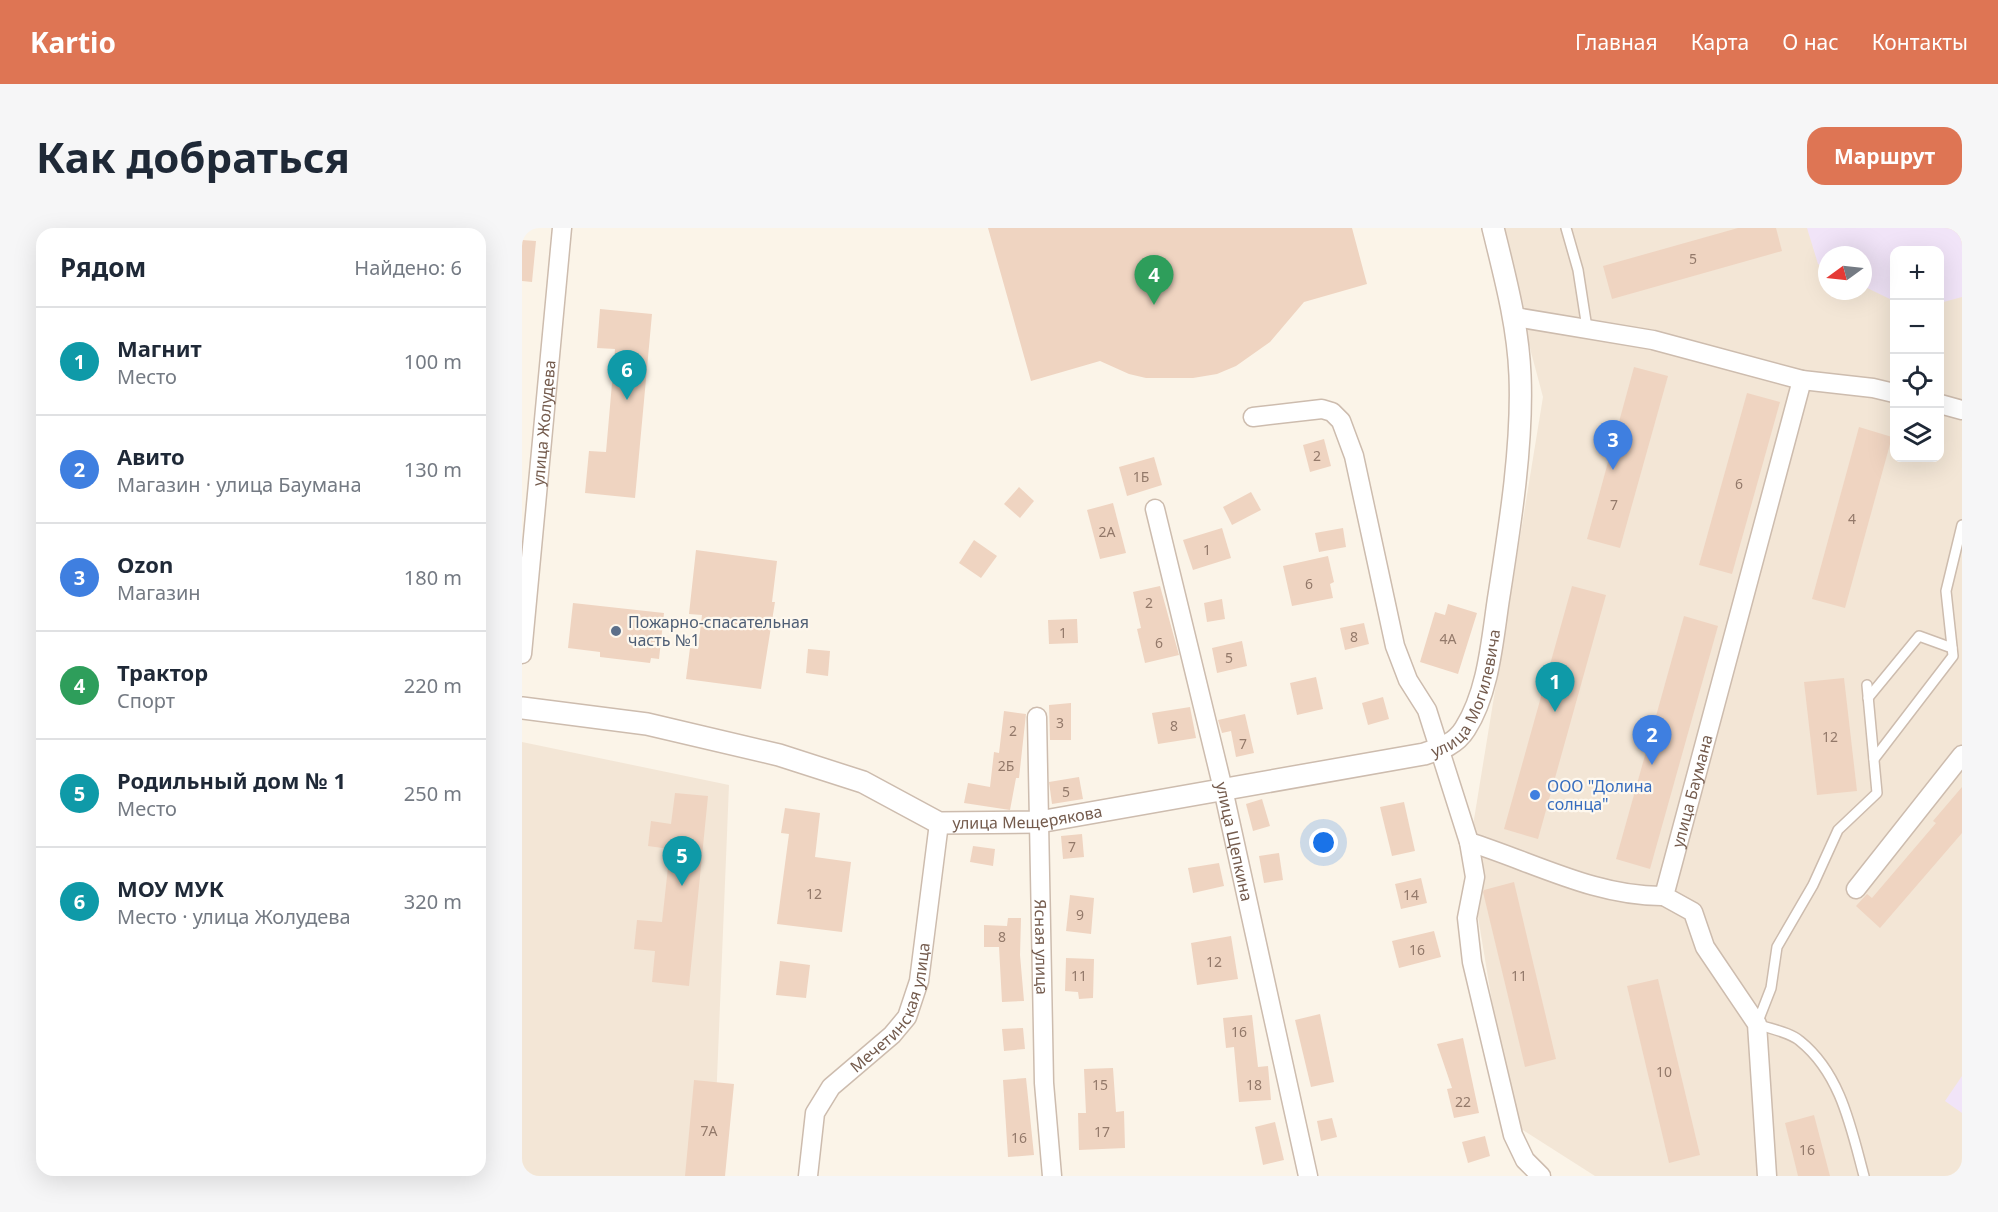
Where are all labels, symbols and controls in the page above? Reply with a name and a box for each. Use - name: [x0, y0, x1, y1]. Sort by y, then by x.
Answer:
- text: Kartio: [30, 23, 116, 61]
- text: Главная: [1575, 28, 1658, 56]
- text: Карта: [1691, 28, 1749, 56]
- text: О нас: [1782, 28, 1839, 56]
- text: Контакты: [1872, 28, 1968, 56]
- button: Маршрут: [1807, 127, 1962, 185]
- text: Как добраться: [36, 128, 350, 185]
- north arrow: [1818, 246, 1872, 300]
- map controls: [1890, 246, 1944, 462]
- button: +: [1890, 246, 1944, 300]
- text: Рядом: [60, 249, 146, 285]
- house number: 5: [1689, 249, 1697, 268]
- text: Найдено: 6: [354, 254, 462, 281]
- pin: 4: [1134, 256, 1174, 305]
- button: −: [1890, 300, 1944, 354]
- text: Магнит: [117, 333, 202, 363]
- text: 1: [74, 348, 85, 375]
- text: 100 m: [404, 348, 462, 375]
- pin: 6: [608, 350, 646, 400]
- button: locate: [1890, 354, 1944, 408]
- street label: улица Жолудева: [527, 359, 561, 487]
- text: Место: [117, 363, 177, 390]
- button: layers: [1890, 408, 1944, 462]
- pin: 3: [1594, 420, 1632, 470]
- text: Авито: [117, 441, 185, 471]
- house number: 2: [1313, 446, 1321, 465]
- text: 2: [74, 456, 85, 483]
- text: 130 m: [404, 456, 462, 483]
- house number: 1Б: [1133, 467, 1149, 486]
- text: Магазин · улица Баумана: [117, 471, 362, 498]
- house number: 6: [1735, 474, 1743, 493]
- house number: 7: [1610, 495, 1618, 514]
- house number: 4: [1848, 509, 1856, 528]
- house number: 2А: [1099, 522, 1116, 541]
- house number: 1: [1203, 540, 1211, 559]
- text: Ozon: [117, 549, 173, 579]
- text: 3: [74, 564, 85, 591]
- text: 180 m: [404, 564, 462, 591]
- house number: 6: [1305, 574, 1313, 593]
- text: Магазин: [117, 579, 201, 606]
- house number: 2: [1145, 593, 1153, 612]
- place label: Пожарно-спасательная часть №1: [628, 611, 809, 651]
- house number: 1: [1059, 623, 1067, 642]
- marker: Пожарно-спасательная часть №1: [609, 624, 623, 638]
- house number: 8: [1350, 627, 1358, 646]
- street label: улица Могилевича: [1428, 628, 1505, 762]
- house number: 4А: [1440, 629, 1457, 648]
- house number: 6: [1155, 633, 1163, 652]
- house number: 5: [1225, 648, 1233, 667]
- text: Трактор: [117, 657, 208, 687]
- pin: 1: [1536, 662, 1574, 712]
- text: 4: [74, 672, 85, 699]
- text: 220 m: [404, 672, 462, 699]
- text: Спорт: [117, 687, 175, 714]
- house number: 3: [1056, 713, 1064, 732]
- house number: 8: [1170, 716, 1178, 735]
- pin: 2: [1632, 716, 1672, 765]
- house number: 2: [1009, 721, 1017, 740]
- house number: 12: [1822, 727, 1838, 746]
- street label: улица Баумана: [1666, 732, 1718, 850]
- house number: 7: [1239, 734, 1247, 753]
- house number: 2Б: [998, 756, 1014, 775]
- text: Родильный дом № 1: [117, 765, 346, 795]
- place label: ООО "Долина солнца": [1547, 775, 1652, 815]
- text: 5: [74, 780, 85, 807]
- text: 250 m: [404, 780, 462, 807]
- street label: улица Щепкина: [1211, 780, 1258, 903]
- house number: 5: [1062, 782, 1070, 801]
- marker: ООО "Долина солнца": [1528, 788, 1542, 802]
- text: Место: [117, 795, 177, 822]
- street label: улица Мещерякова: [952, 800, 1104, 834]
- your location: [1309, 828, 1338, 857]
- pin: 5: [662, 836, 702, 886]
- house number: 7: [1068, 837, 1076, 856]
- text: МОУ МУК: [117, 873, 224, 903]
- house number: 12: [806, 884, 822, 903]
- house number: 14: [1403, 885, 1419, 904]
- text: 6: [74, 888, 85, 915]
- text: 320 m: [404, 888, 462, 915]
- street label: Ясная улица: [1029, 899, 1053, 995]
- text: Место · улица Жолудева: [117, 903, 351, 930]
- house number: 9: [1076, 905, 1084, 924]
- house number: 8: [998, 927, 1006, 946]
- house number: 16: [1409, 940, 1425, 959]
- street label: Мечетинская улица: [845, 941, 935, 1077]
- house number: 12: [1206, 952, 1222, 971]
- house number: 11: [1071, 966, 1087, 985]
- house number: 11: [1511, 966, 1527, 985]
- house number: 16: [1231, 1022, 1247, 1041]
- house number: 10: [1656, 1062, 1672, 1081]
- house number: 15: [1092, 1075, 1108, 1094]
- house number: 18: [1246, 1075, 1262, 1094]
- house number: 22: [1455, 1092, 1471, 1111]
- house number: 7А: [701, 1121, 718, 1140]
- house number: 17: [1094, 1122, 1110, 1141]
- house number: 16: [1011, 1128, 1027, 1147]
- house number: 16: [1799, 1140, 1815, 1159]

